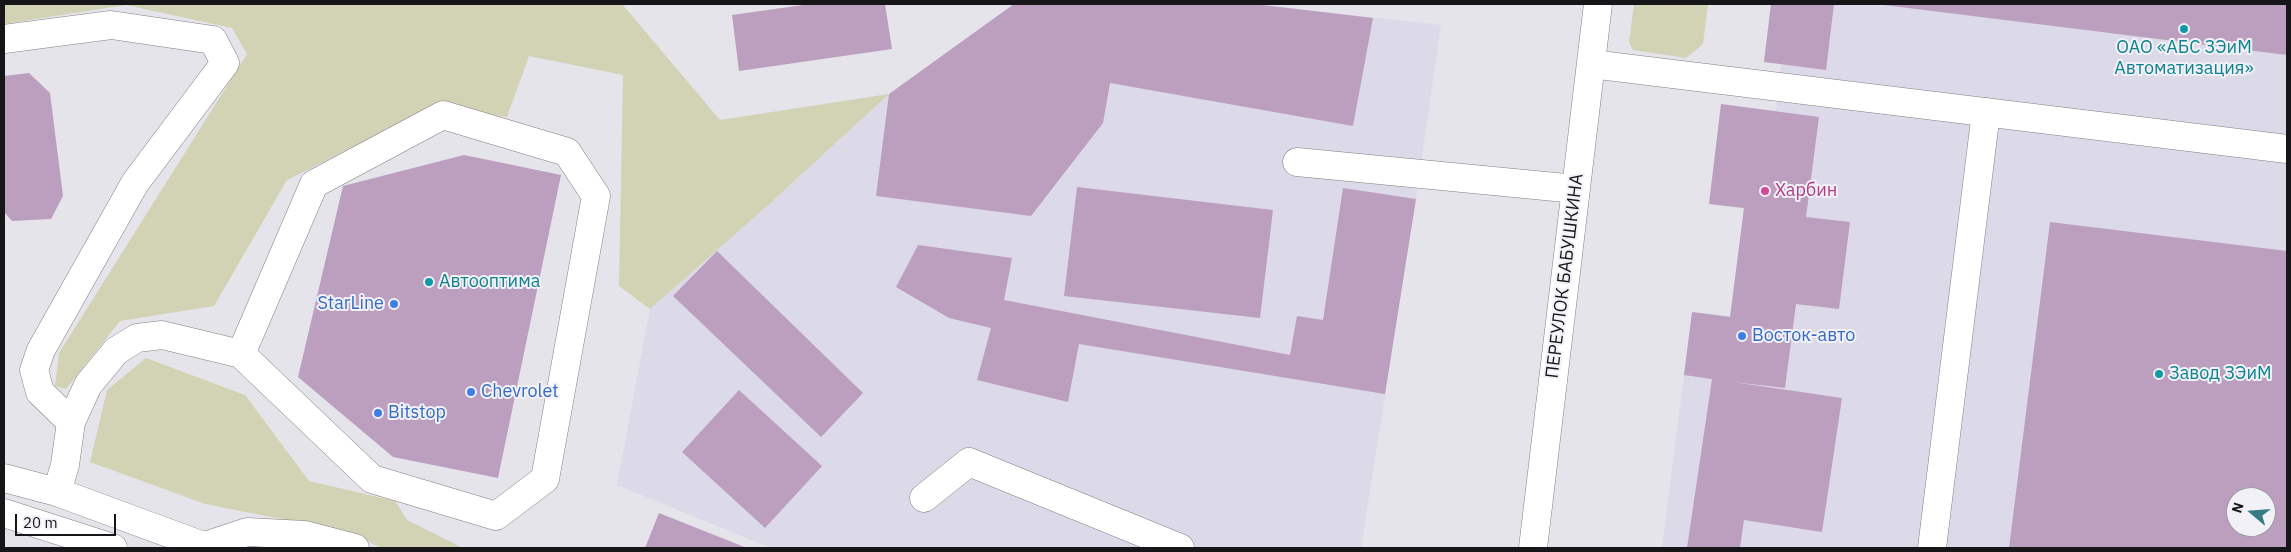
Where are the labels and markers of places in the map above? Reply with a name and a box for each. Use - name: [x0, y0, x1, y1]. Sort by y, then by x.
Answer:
- marker: ОАО «АБС ЗЭиМ Автоматизация»: [2178, 23, 2190, 35]
- place label: ОАО «АБС ЗЭиМ Автоматизация»: [2114, 37, 2254, 80]
- place label: Харбин: [1775, 180, 1837, 202]
- marker: Харбин: [1759, 185, 1771, 197]
- place label: Автооптима: [439, 271, 540, 293]
- marker: Автооптима: [423, 276, 435, 288]
- place label: StarLine: [317, 293, 384, 315]
- marker: StarLine: [388, 298, 400, 310]
- place label: Восток-авто: [1752, 325, 1855, 347]
- marker: Восток-авто: [1736, 330, 1748, 342]
- place label: Завод ЗЭиМ: [2169, 363, 2272, 385]
- marker: Завод ЗЭиМ: [2153, 368, 2165, 380]
- place label: Chevrolet: [481, 381, 559, 403]
- marker: Chevrolet: [465, 386, 477, 398]
- place label: Bitstop: [388, 402, 446, 424]
- marker: Bitstop: [372, 407, 384, 419]

